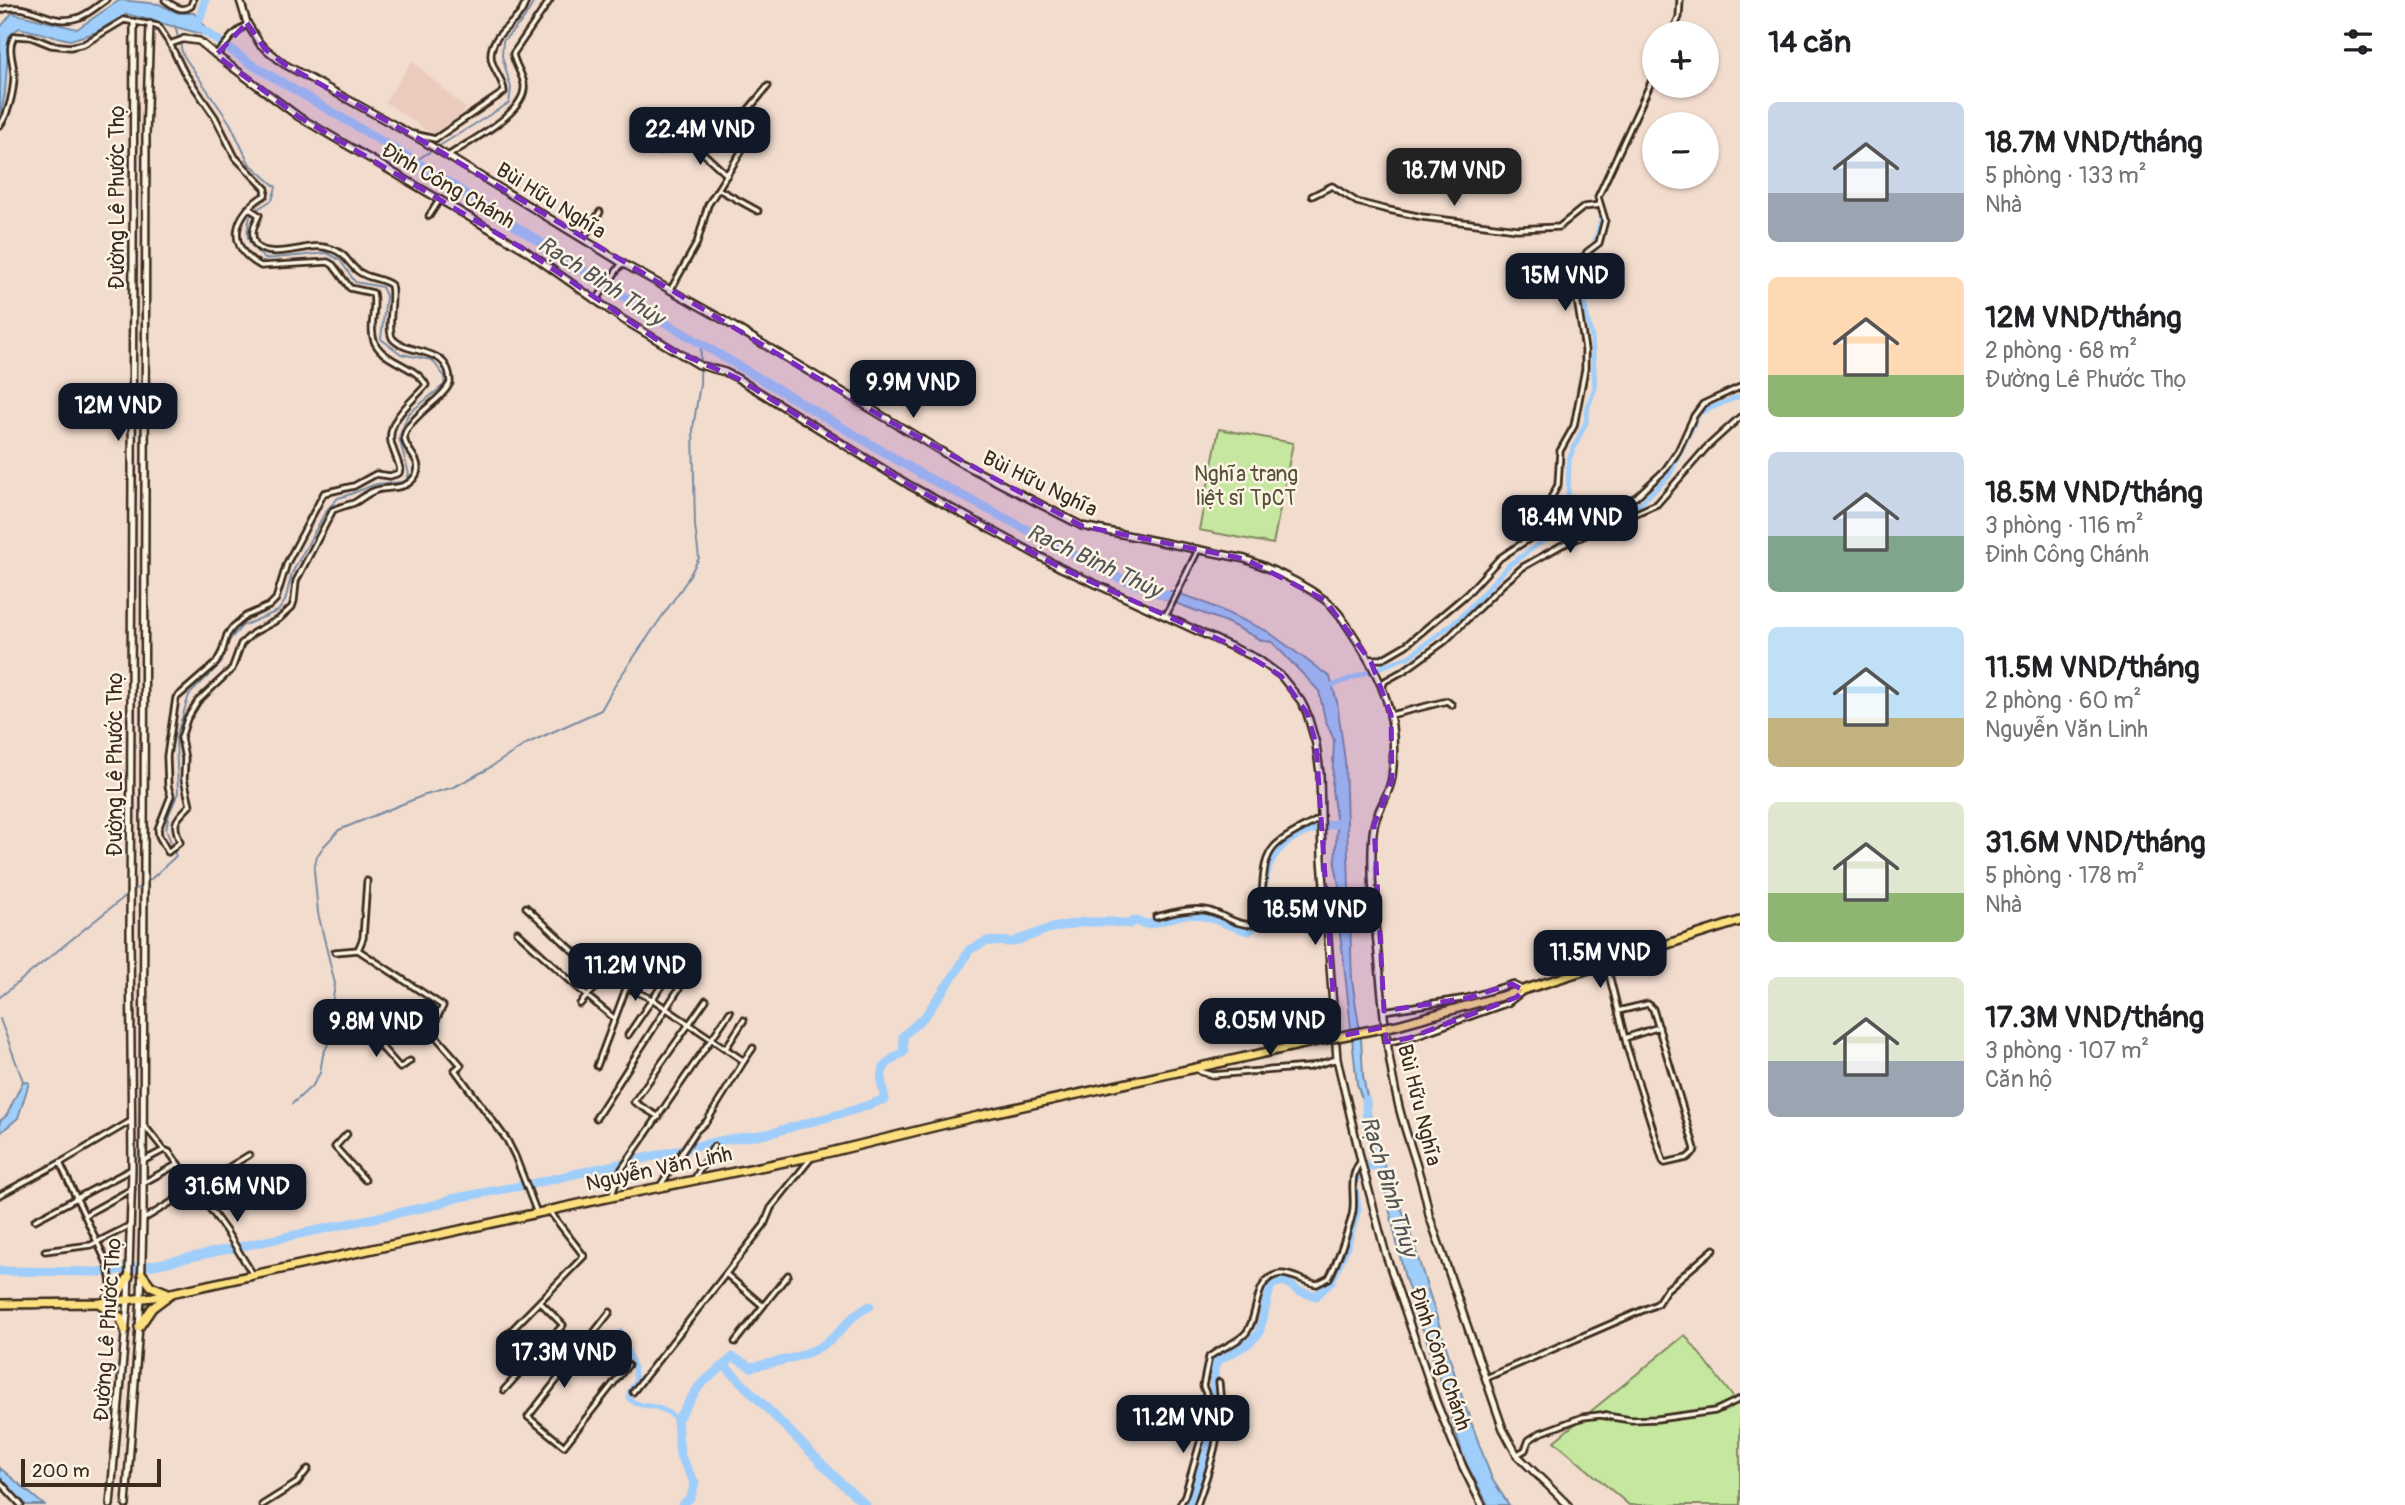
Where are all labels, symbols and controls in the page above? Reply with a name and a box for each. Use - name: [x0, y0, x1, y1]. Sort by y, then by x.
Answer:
- map controls: [1642, 21, 1719, 189]
- button: +: [1642, 21, 1719, 98]
- icon: filters: [2339, 23, 2377, 61]
- text: 14 căn: [1768, 24, 1851, 61]
- street label: Đường Lê Phước Thọ: [104, 105, 131, 290]
- pin: 22.4M VND: [620, 108, 780, 167]
- button: −: [1642, 112, 1719, 189]
- text: 22.4M VND: [645, 115, 755, 144]
- text: 18.7M VND/tháng: [1985, 124, 2202, 161]
- icon: home: [1824, 130, 1908, 214]
- street label: Đinh Công Chánh: [376, 137, 520, 235]
- pin: 18.7M VND: [1374, 148, 1534, 208]
- text: 18.7M VND: [1402, 156, 1506, 185]
- street label: Bùi Hữu Nghĩa: [491, 157, 611, 245]
- text: 5 phòng · 133 m²: [1985, 161, 2147, 190]
- text: Nhà: [1985, 190, 2022, 219]
- water label: Rạch Bình Thủy: [532, 229, 672, 334]
- pin: 15M VND: [1500, 254, 1630, 313]
- text: 15M VND: [1522, 261, 1608, 290]
- text: 12M VND/tháng: [1985, 299, 2182, 336]
- icon: home: [1824, 305, 1908, 389]
- text: 2 phòng · 68 m²: [1985, 336, 2137, 365]
- pin: 9.9M VND: [841, 360, 985, 420]
- text: Đường Lê Phước Thọ: [1985, 365, 2188, 394]
- text: 9.9M VND: [866, 368, 960, 397]
- pin: 12M VND: [53, 384, 183, 443]
- text: 12M VND: [74, 391, 162, 420]
- street label: Bùi Hữu Nghĩa: [978, 445, 1102, 523]
- park label: Nghĩa trang liệt sĩ TpCT: [1194, 461, 1298, 512]
- text: 18.5M VND/tháng: [1985, 474, 2203, 511]
- icon: home: [1824, 480, 1908, 564]
- pin: 18.4M VND: [1490, 496, 1650, 555]
- text: 18.4M VND: [1518, 503, 1622, 532]
- text: 3 phòng · 116 m²: [1985, 511, 2144, 540]
- water label: Rạch Bình Thủy: [1022, 517, 1169, 606]
- text: Đinh Công Chánh: [1985, 540, 2149, 569]
- text: 11.5M VND/tháng: [1985, 649, 2199, 686]
- icon: home: [1824, 655, 1908, 739]
- street label: Đường Lê Phước Thọ: [102, 672, 129, 857]
- text: 2 phòng · 60 m²: [1985, 686, 2141, 715]
- text: Nguyễn Văn Linh: [1985, 715, 2148, 744]
- text: 31.6M VND/tháng: [1985, 824, 2206, 861]
- icon: home: [1824, 830, 1908, 914]
- text: 5 phòng · 178 m²: [1985, 861, 2145, 890]
- pin: 18.5M VND: [1235, 888, 1395, 947]
- text: Nhà: [1985, 890, 2022, 919]
- text: 18.5M VND: [1263, 895, 1367, 924]
- pin: 11.5M VND: [1520, 930, 1680, 990]
- text: 11.5M VND: [1550, 938, 1650, 967]
- pin: 11.2M VND: [555, 944, 715, 1003]
- text: 11.2M VND: [584, 951, 686, 980]
- pin: 8.05M VND: [1190, 998, 1350, 1058]
- text: 17.3M VND/tháng: [1985, 999, 2204, 1036]
- pin: 9.8M VND: [304, 1000, 448, 1059]
- icon: home: [1824, 1005, 1908, 1089]
- text: 8.05M VND: [1215, 1006, 1325, 1035]
- text: 9.8M VND: [329, 1007, 423, 1036]
- text: 3 phòng · 107 m²: [1985, 1036, 2149, 1065]
- street label: Bùi Hữu Nghĩa: [1391, 1041, 1447, 1169]
- text: Căn hộ: [1985, 1065, 2052, 1094]
- water label: Rạch Bình Thủy: [1354, 1113, 1425, 1262]
- street label: Nguyễn Văn Linh: [583, 1140, 735, 1198]
- pin: 31.6M VND: [157, 1164, 317, 1224]
- text: 31.6M VND: [184, 1172, 290, 1201]
- street label: Đường Lê Phước Thọ: [88, 1236, 128, 1422]
- street label: Đinh Công Chánh: [1403, 1284, 1477, 1434]
- pin: 17.3M VND: [484, 1330, 644, 1390]
- text: 17.3M VND: [512, 1338, 616, 1367]
- pin: 11.2M VND: [1103, 1396, 1263, 1455]
- text: 11.2M VND: [1132, 1403, 1234, 1432]
- scale bar: [21, 1456, 161, 1488]
- text: 200 m: [32, 1459, 90, 1483]

